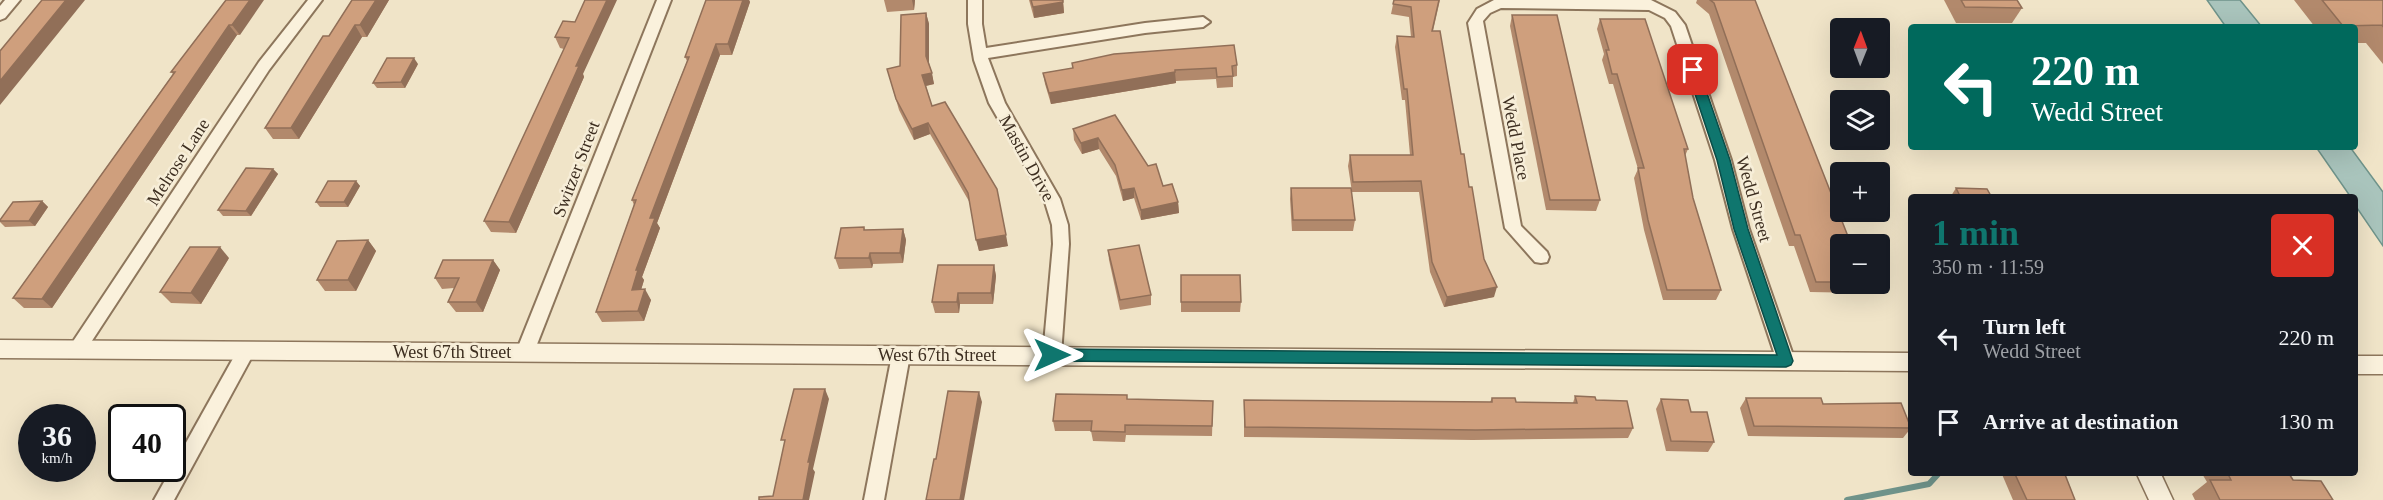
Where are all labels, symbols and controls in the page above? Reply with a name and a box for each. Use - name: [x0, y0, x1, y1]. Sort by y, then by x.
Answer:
- north arrow: [1830, 18, 1890, 78]
- map controls: [1830, 18, 1890, 294]
- pin: [1667, 44, 1718, 95]
- icon: left: [1932, 48, 2010, 126]
- text: 220 m: [2031, 48, 2140, 94]
- icon: arrive: [1676, 53, 1709, 86]
- button: layers: [1830, 90, 1890, 150]
- street label: Wedd Place: [1498, 94, 1534, 182]
- text: Wedd Street: [2031, 97, 2163, 127]
- street label: Mastin Drive: [995, 111, 1059, 205]
- street label: Melrose Lane: [143, 115, 213, 209]
- street label: Switzer Street: [548, 118, 604, 220]
- street label: Wedd Street: [1732, 154, 1776, 244]
- button: +: [1830, 162, 1890, 222]
- text: 1 min: [1932, 213, 2019, 253]
- button: close: [2271, 214, 2334, 277]
- button: −: [1830, 234, 1890, 294]
- text: 350 m · 11:59: [1932, 256, 2044, 278]
- text: Turn left: [1983, 314, 2066, 339]
- icon: left: [1932, 322, 1965, 355]
- position arrow: [1020, 323, 1084, 387]
- text: 220 m: [2278, 325, 2334, 350]
- text: Wedd Street: [1983, 340, 2081, 362]
- street label: West 67th Street: [393, 342, 511, 362]
- street label: West 67th Street: [878, 345, 996, 365]
- speed limit sign: 40: [108, 404, 186, 482]
- icon: arrive: [1932, 406, 1965, 439]
- text: Arrive at destination: [1983, 409, 2179, 434]
- text: 130 m: [2278, 409, 2334, 434]
- text: 36: [42, 419, 72, 452]
- text: km/h: [42, 450, 72, 466]

